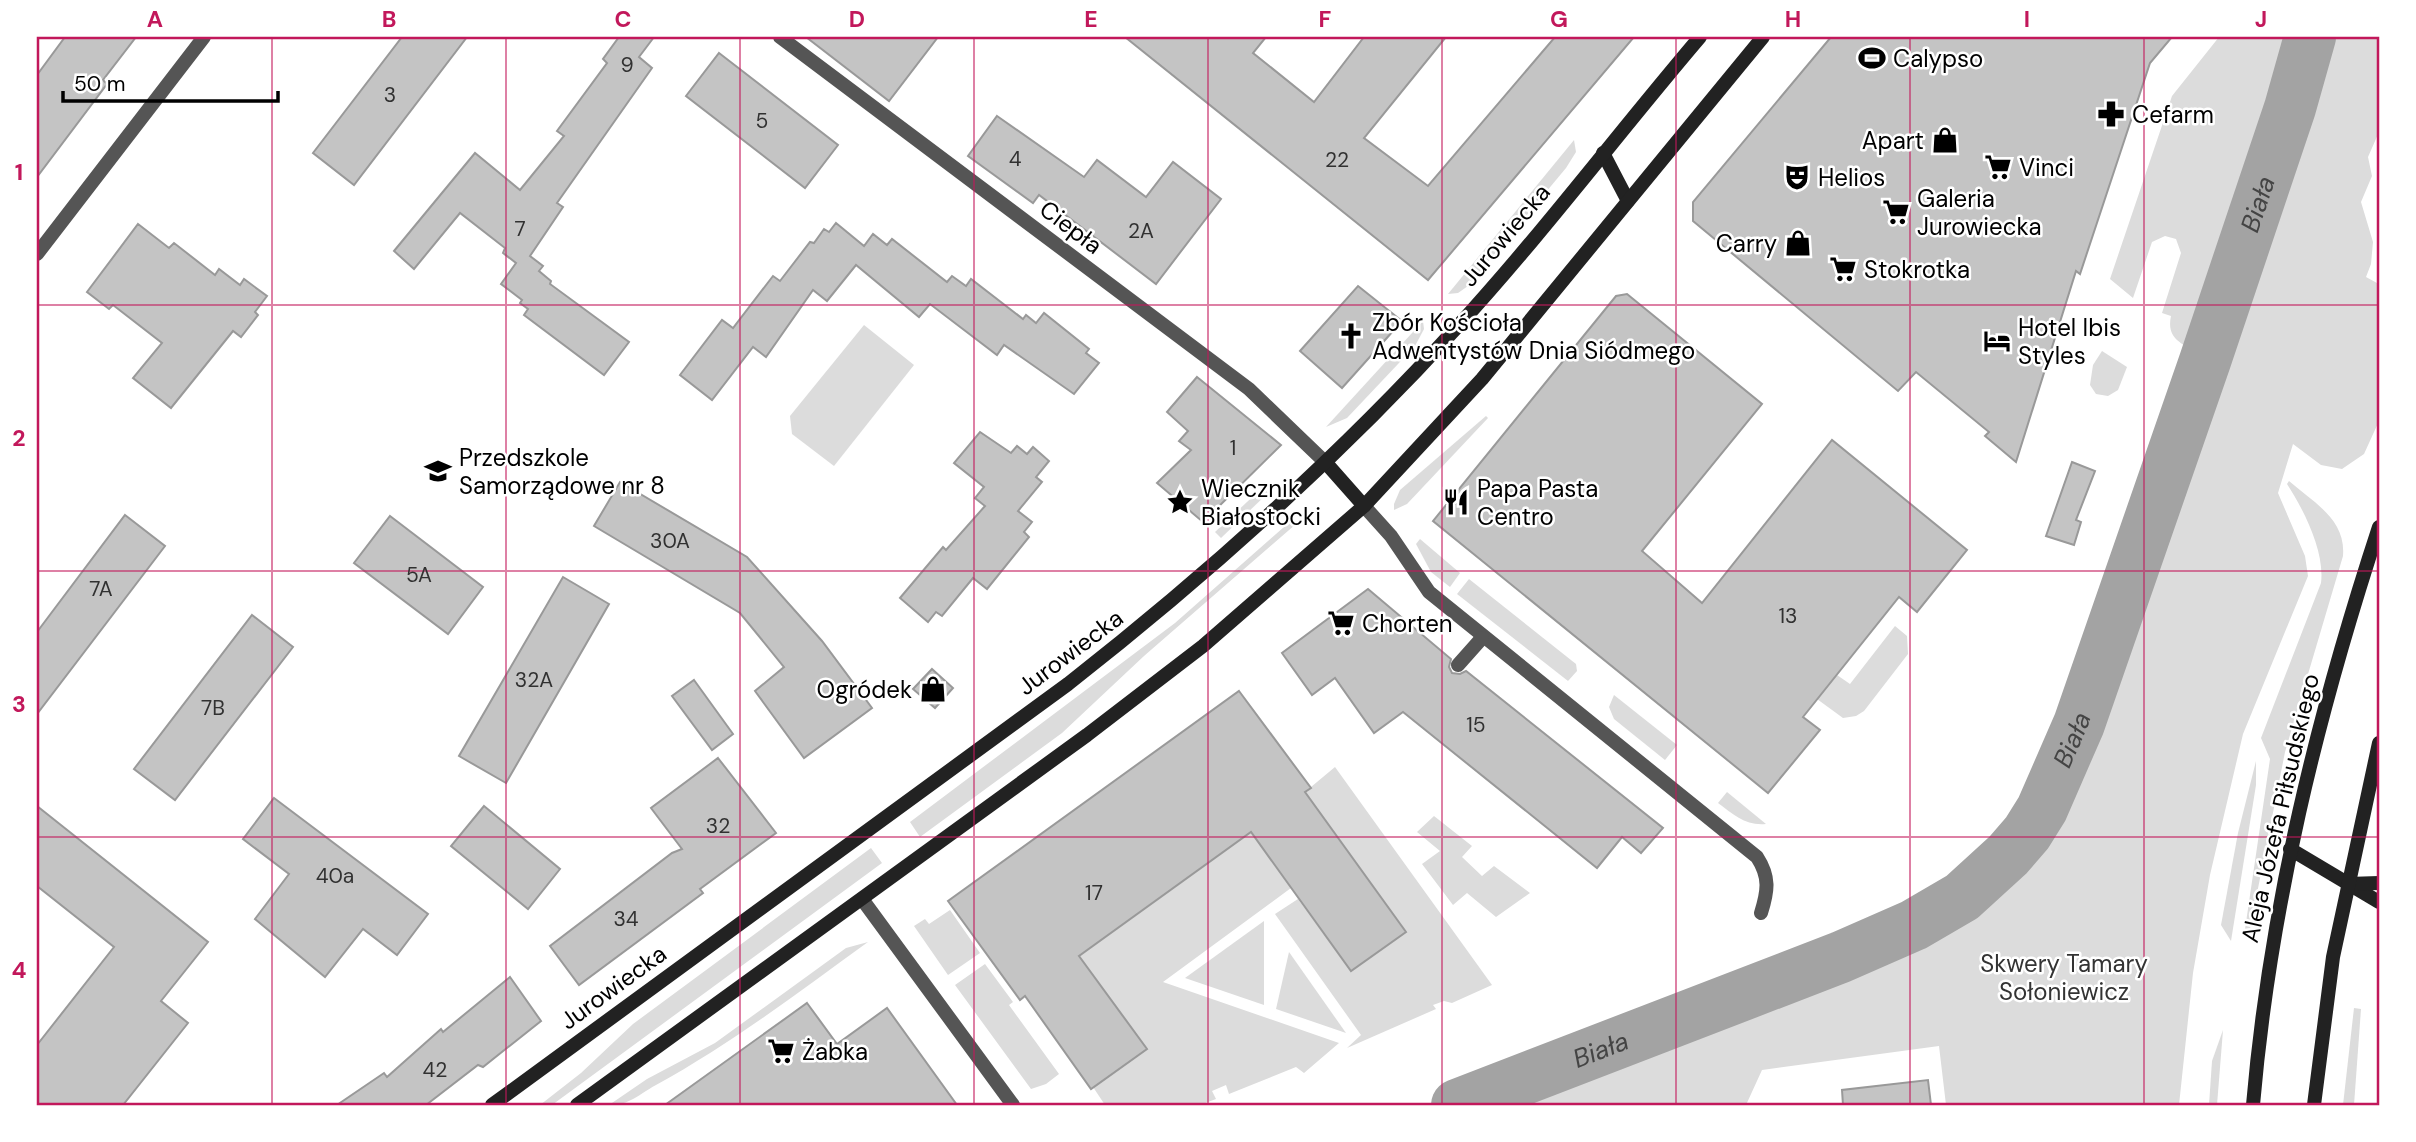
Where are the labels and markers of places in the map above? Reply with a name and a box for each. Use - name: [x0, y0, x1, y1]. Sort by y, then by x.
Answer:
- sports icon: Calypso: [1857, 43, 1887, 73]
- place label: Calypso: [1893, 43, 1983, 74]
- pharmacy icon: Cefarm: [2096, 99, 2126, 129]
- place label: Cefarm: [2132, 99, 2214, 130]
- place label: Apart: [1862, 125, 1924, 156]
- shop icon: Apart: [1930, 125, 1960, 155]
- supermarket icon: Vinci: [1983, 152, 2013, 182]
- place label: Vinci: [2019, 152, 2074, 183]
- theatre icon: Helios: [1782, 162, 1812, 192]
- place label: Helios: [1818, 162, 1885, 193]
- place label: Galeria Jurowiecka: [1917, 183, 2041, 242]
- supermarket icon: Galeria Jurowiecka: [1881, 197, 1911, 227]
- place label: Carry: [1716, 228, 1777, 259]
- shop icon: Carry: [1783, 228, 1813, 258]
- supermarket icon: Stokrotka: [1828, 254, 1858, 284]
- place label: Stokrotka: [1864, 254, 1970, 285]
- place label: Zbór Kościoła Adwentystów Dnia Siódmego: [1372, 307, 1695, 366]
- place label: Hotel Ibis Styles: [2018, 312, 2121, 371]
- church icon: Zbór Kościoła Adwentystów Dnia Siódmego: [1336, 321, 1366, 351]
- hotel icon: Hotel Ibis Styles: [1982, 326, 2012, 356]
- place label: Przedszkole Samorządowe nr 8: [459, 442, 665, 501]
- school or university icon: Przedszkole Samorządowe nr 8: [423, 456, 453, 486]
- place label: Wiecznik Białostocki: [1201, 473, 1321, 532]
- place label: Papa Pasta Centro: [1477, 473, 1598, 532]
- place icon: Wiecznik Białostocki: [1165, 487, 1195, 517]
- restaurant icon: Papa Pasta Centro: [1441, 487, 1471, 517]
- supermarket icon: Chorten: [1326, 608, 1356, 638]
- place label: Chorten: [1362, 608, 1453, 639]
- place label: Ogródek: [817, 674, 912, 705]
- shop icon: Ogródek: [918, 674, 948, 704]
- supermarket icon: Żabka: [766, 1036, 796, 1066]
- place label: Żabka: [802, 1036, 868, 1067]

